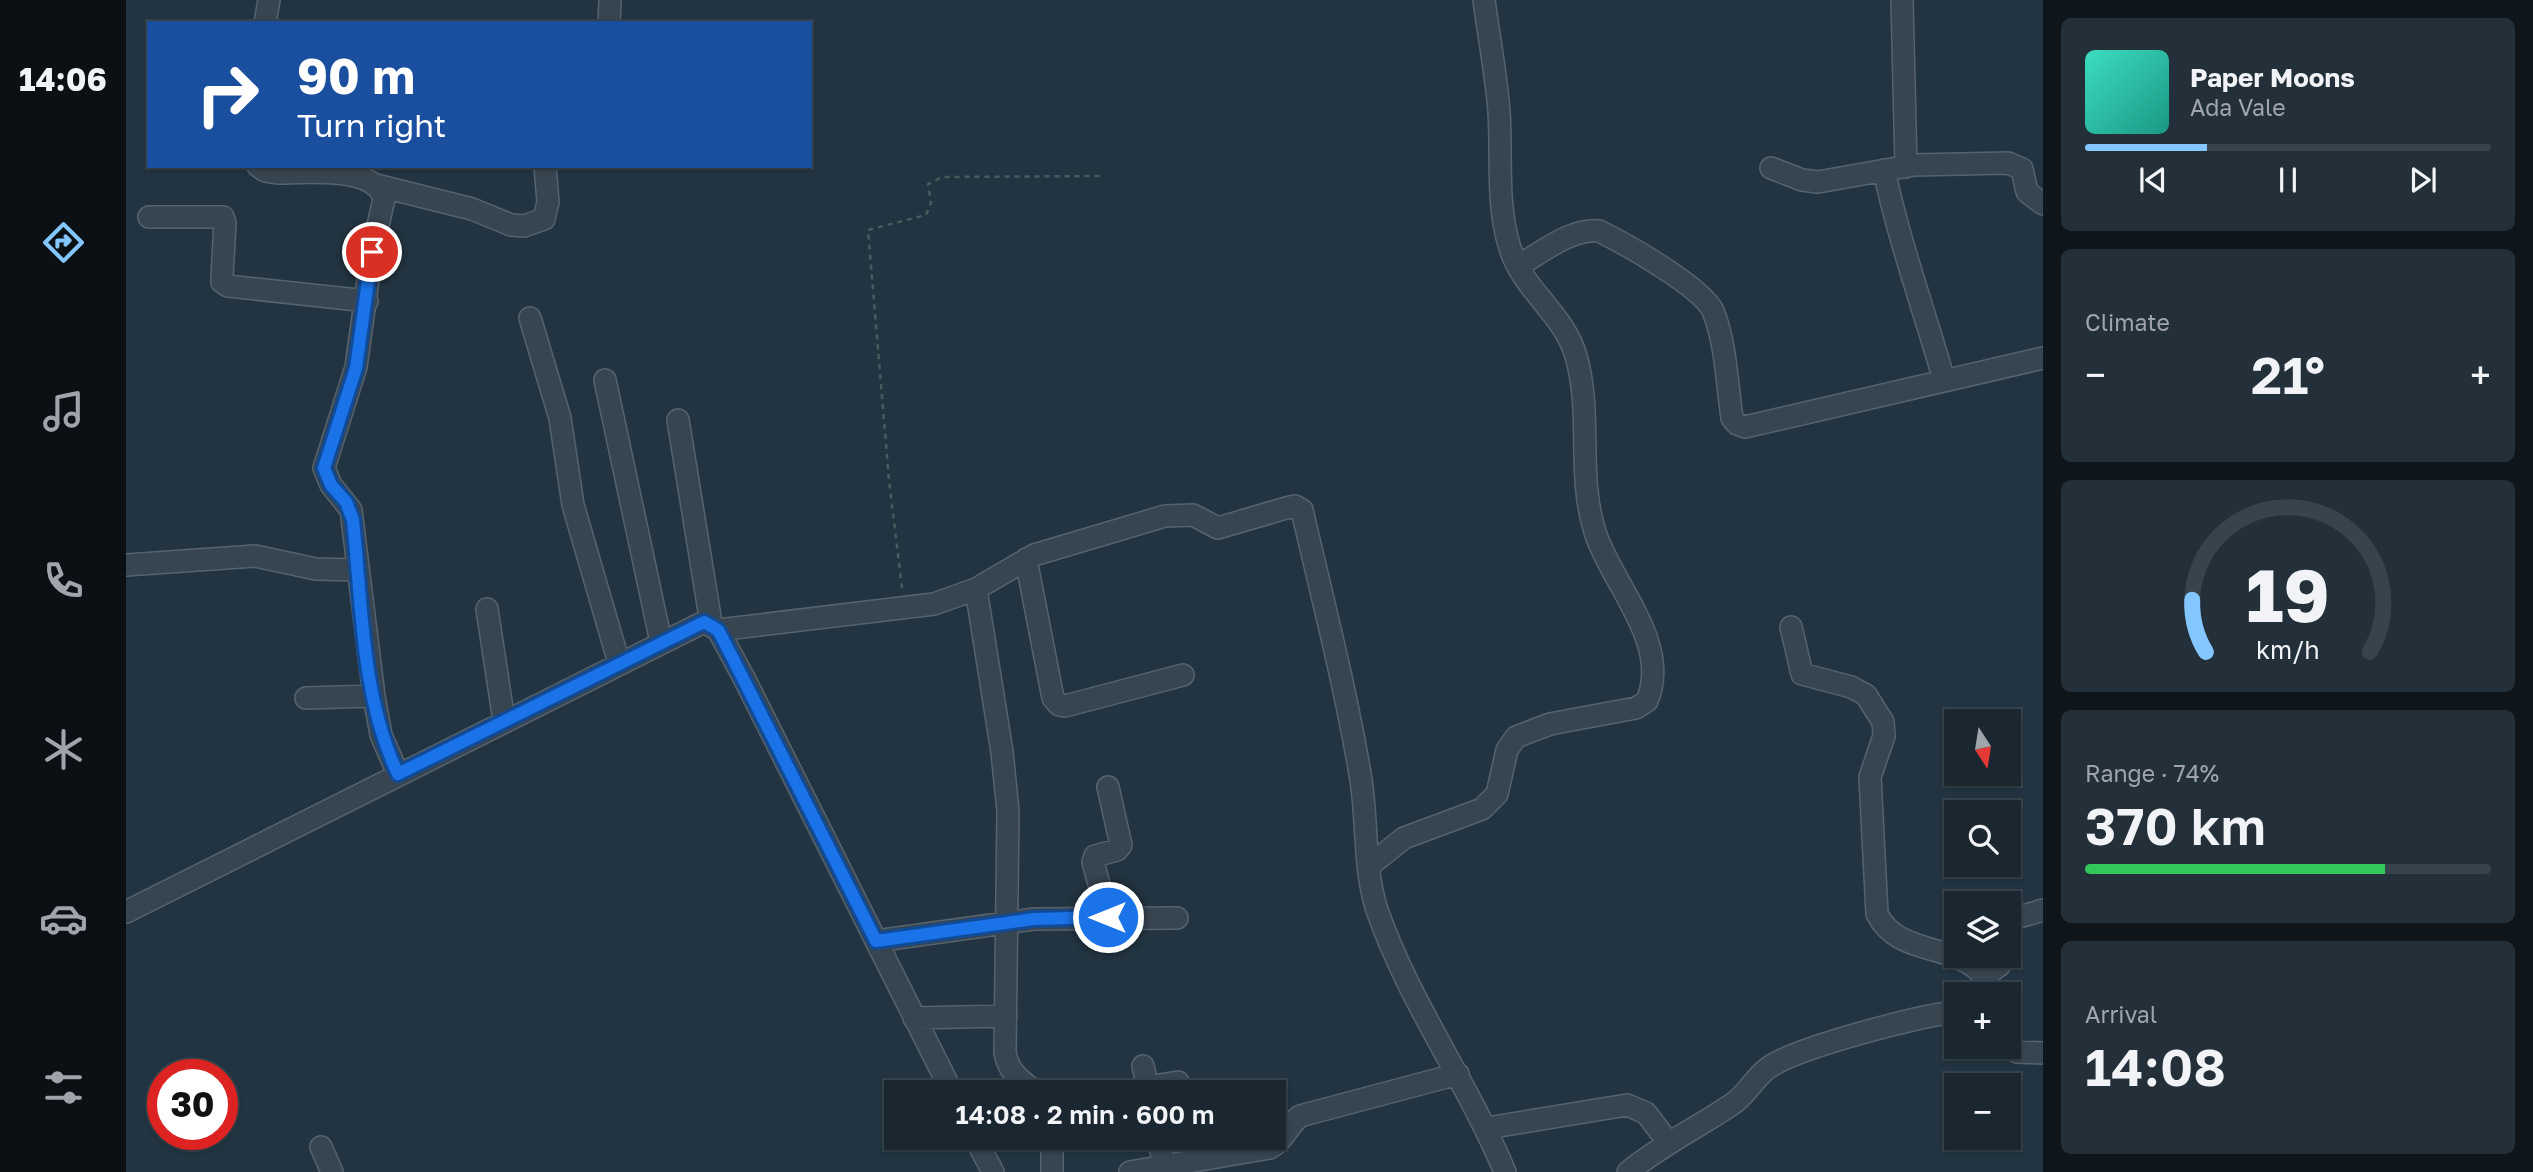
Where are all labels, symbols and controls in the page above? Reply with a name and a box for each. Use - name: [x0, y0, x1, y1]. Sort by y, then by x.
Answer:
- text: 90 m: [297, 46, 415, 105]
- icon: right: [182, 49, 273, 140]
- text: 14:06: [19, 60, 107, 98]
- text: Paper Moons: [2190, 62, 2355, 93]
- text: Ada Vale: [2190, 93, 2286, 121]
- text: Turn right: [297, 106, 446, 144]
- icon: previous: [2134, 161, 2172, 199]
- icon: pause: [2269, 161, 2307, 199]
- icon: next: [2404, 161, 2442, 199]
- icon: directions: [39, 218, 88, 267]
- pin: [342, 222, 402, 282]
- icon: arrive: [353, 233, 391, 271]
- text: Climate: [2085, 308, 2170, 336]
- text: 21°: [2251, 343, 2325, 405]
- text: −: [2085, 352, 2106, 397]
- text: +: [2470, 352, 2491, 397]
- icon: music: [39, 387, 88, 436]
- text: 19: [2246, 551, 2330, 638]
- icon: phone: [39, 556, 88, 605]
- text: km/h: [2256, 634, 2320, 665]
- north arrow: [1944, 709, 2021, 786]
- map controls: [1944, 709, 2021, 1150]
- icon: climate: [39, 725, 88, 774]
- text: Range · 74%: [2085, 759, 2219, 787]
- text: 370 km: [2085, 794, 2266, 856]
- button: search: [1944, 800, 2021, 877]
- position arrow: [1071, 880, 1145, 954]
- button: layers: [1944, 891, 2021, 968]
- icon: car: [39, 894, 88, 943]
- button: +: [1944, 982, 2021, 1059]
- text: Arrival: [2085, 1000, 2157, 1028]
- text: 14:08: [2085, 1035, 2226, 1097]
- speed limit sign: 30: [147, 1059, 238, 1150]
- icon: filters: [39, 1063, 88, 1112]
- button: −: [1944, 1073, 2021, 1150]
- text: 14:08 · 2 min · 600 m: [956, 1099, 1214, 1130]

